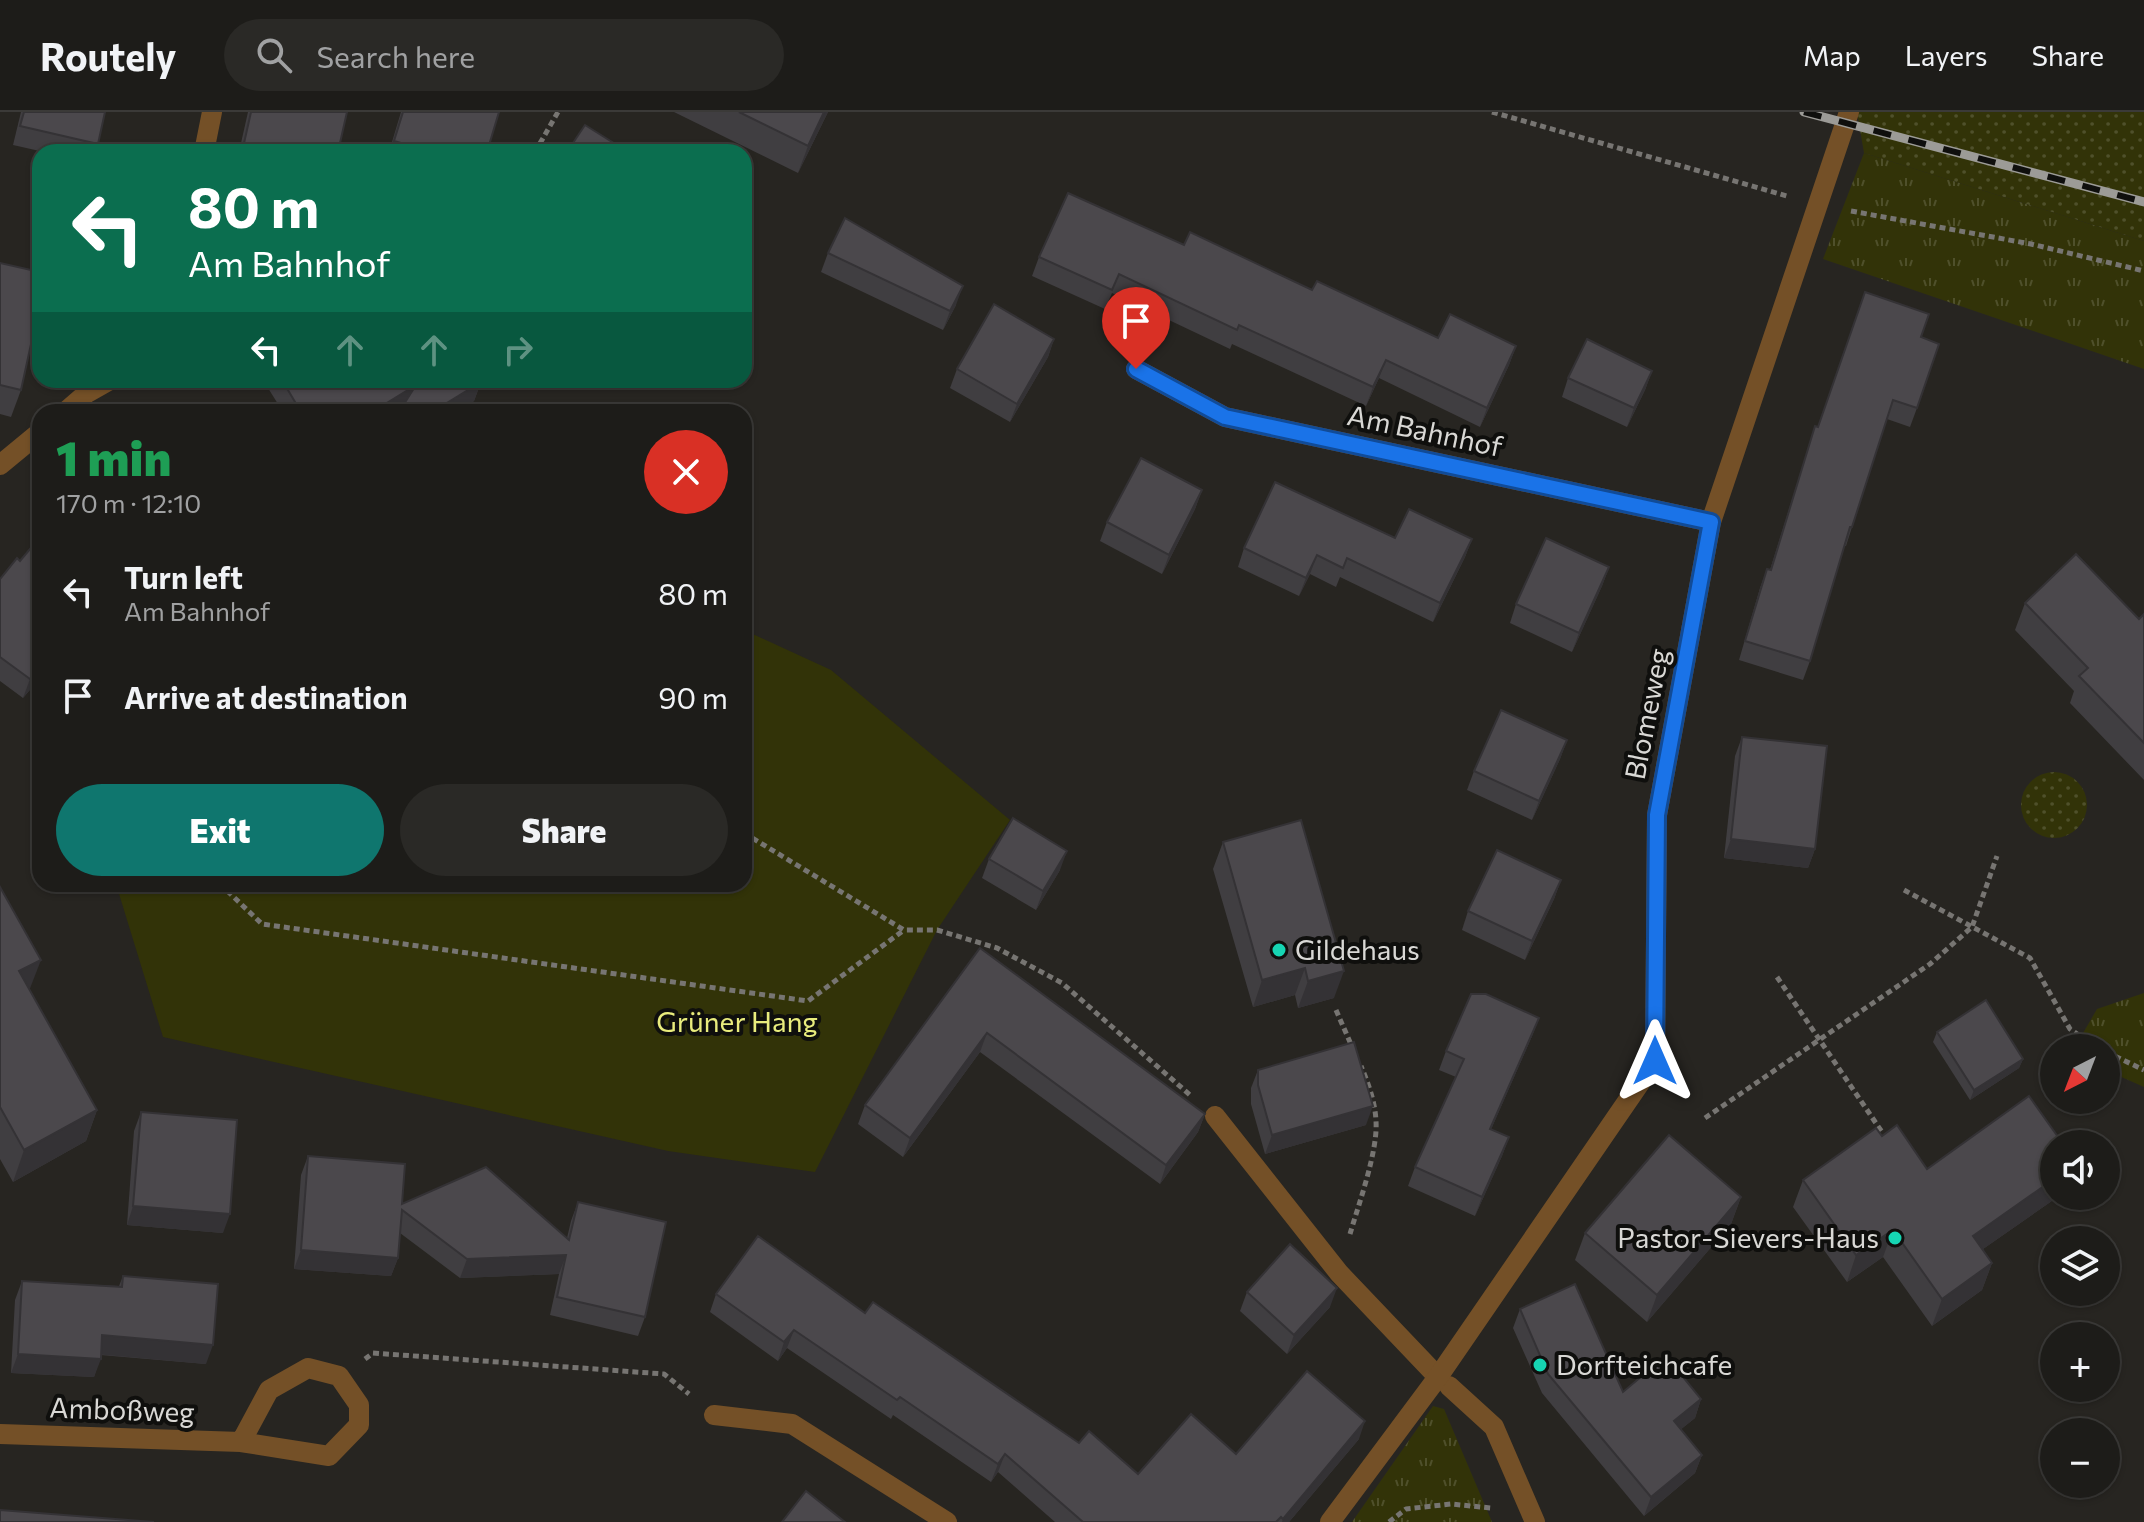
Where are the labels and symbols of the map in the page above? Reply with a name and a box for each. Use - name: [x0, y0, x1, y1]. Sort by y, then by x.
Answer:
- pin: [1102, 287, 1170, 369]
- street label: Am Bahnhof: [1345, 397, 1506, 463]
- street label: Blomeweg: [1617, 645, 1675, 782]
- place label: Gildehaus: [1295, 932, 1420, 966]
- marker: Gildehaus: [1270, 941, 1288, 959]
- park label: Grüner Hang: [656, 1004, 818, 1038]
- position arrow: [1613, 1019, 1697, 1103]
- north arrow: [2040, 1034, 2120, 1114]
- place label: Pastor-Sievers-Haus: [1617, 1220, 1879, 1254]
- marker: Pastor-Sievers-Haus: [1886, 1229, 1904, 1247]
- place label: Dorfteichcafe: [1556, 1347, 1732, 1381]
- marker: Dorfteichcafe: [1531, 1356, 1549, 1374]
- street label: Amboßweg: [49, 1389, 195, 1429]

